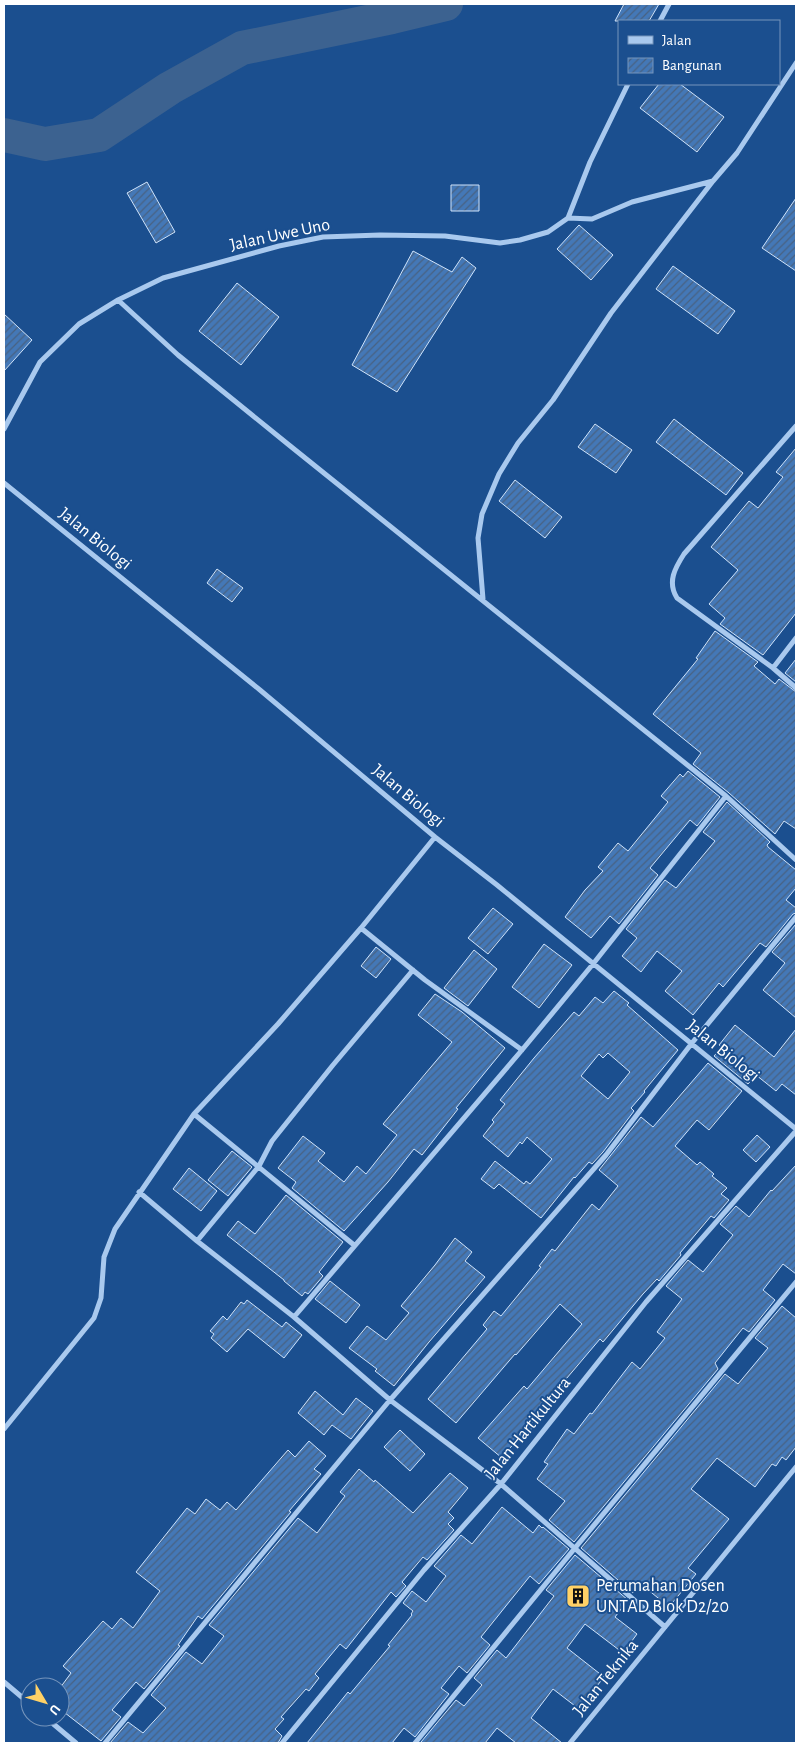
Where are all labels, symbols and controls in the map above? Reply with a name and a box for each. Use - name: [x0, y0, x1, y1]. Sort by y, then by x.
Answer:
- legend: [618, 20, 780, 85]
- text: Jalan: [662, 33, 692, 48]
- text: Bangunan: [662, 58, 722, 73]
- street label: Jalan Uwe Uno: [228, 216, 332, 254]
- street label: Jalan Biologi: [55, 504, 135, 574]
- street label: Jalan Biologi: [369, 761, 447, 831]
- street label: Jalan Biologi: [683, 1016, 763, 1086]
- street label: Jalan Hartikultura: [482, 1374, 574, 1482]
- place label: Perumahan Dosen UNTAD Blok D2/20: [596, 1577, 729, 1616]
- building icon: Perumahan Dosen UNTAD Blok D2/20: [565, 1583, 591, 1609]
- street label: Jalan Teknika: [570, 1636, 642, 1720]
- north arrow: [20, 1677, 70, 1727]
- text: U: [46, 1702, 63, 1717]

